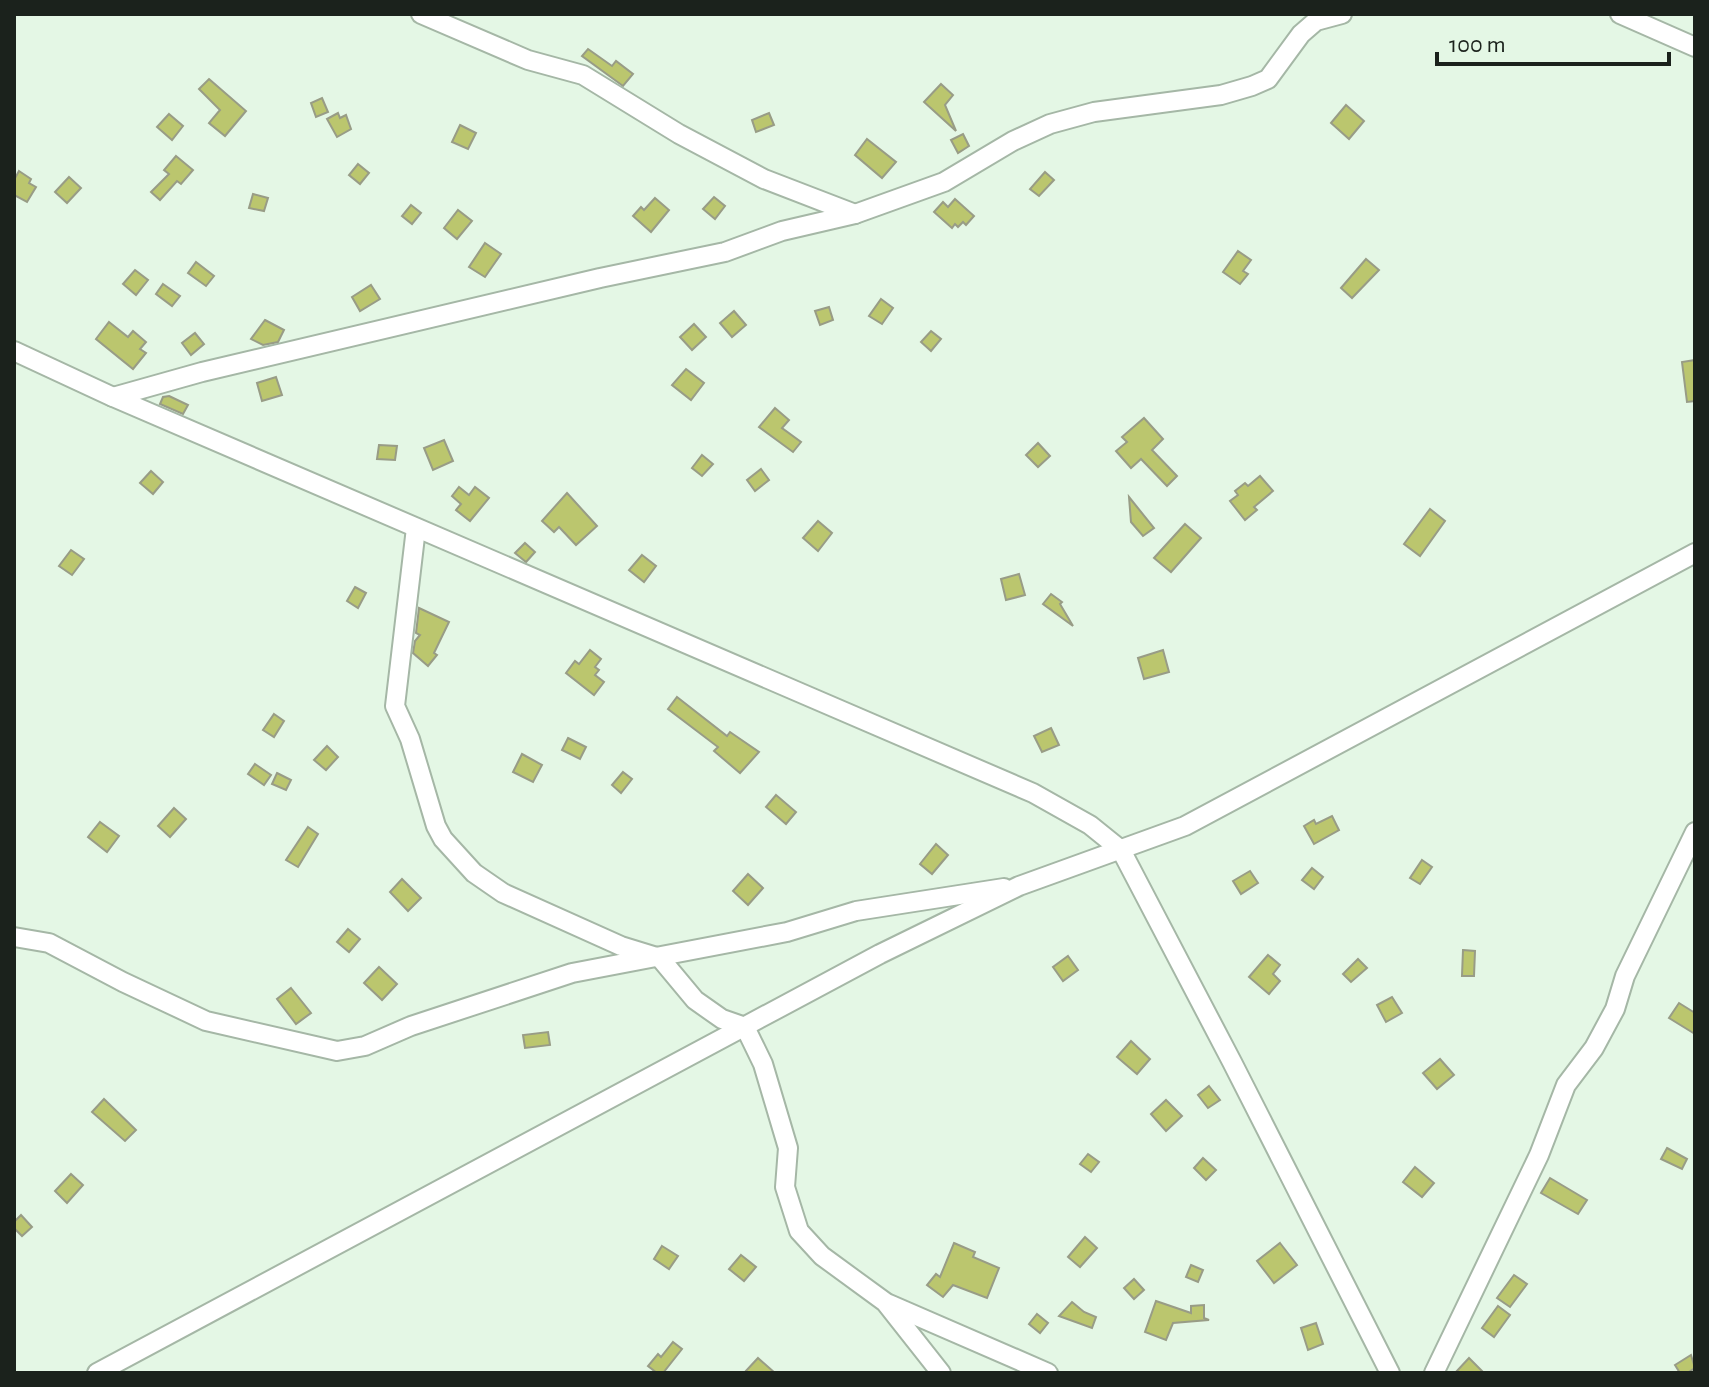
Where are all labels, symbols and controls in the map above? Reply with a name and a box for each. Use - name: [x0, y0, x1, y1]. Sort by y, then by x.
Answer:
- scale bar: [1437, 16, 1669, 66]
- text: 100 m: [1449, 33, 1506, 57]

